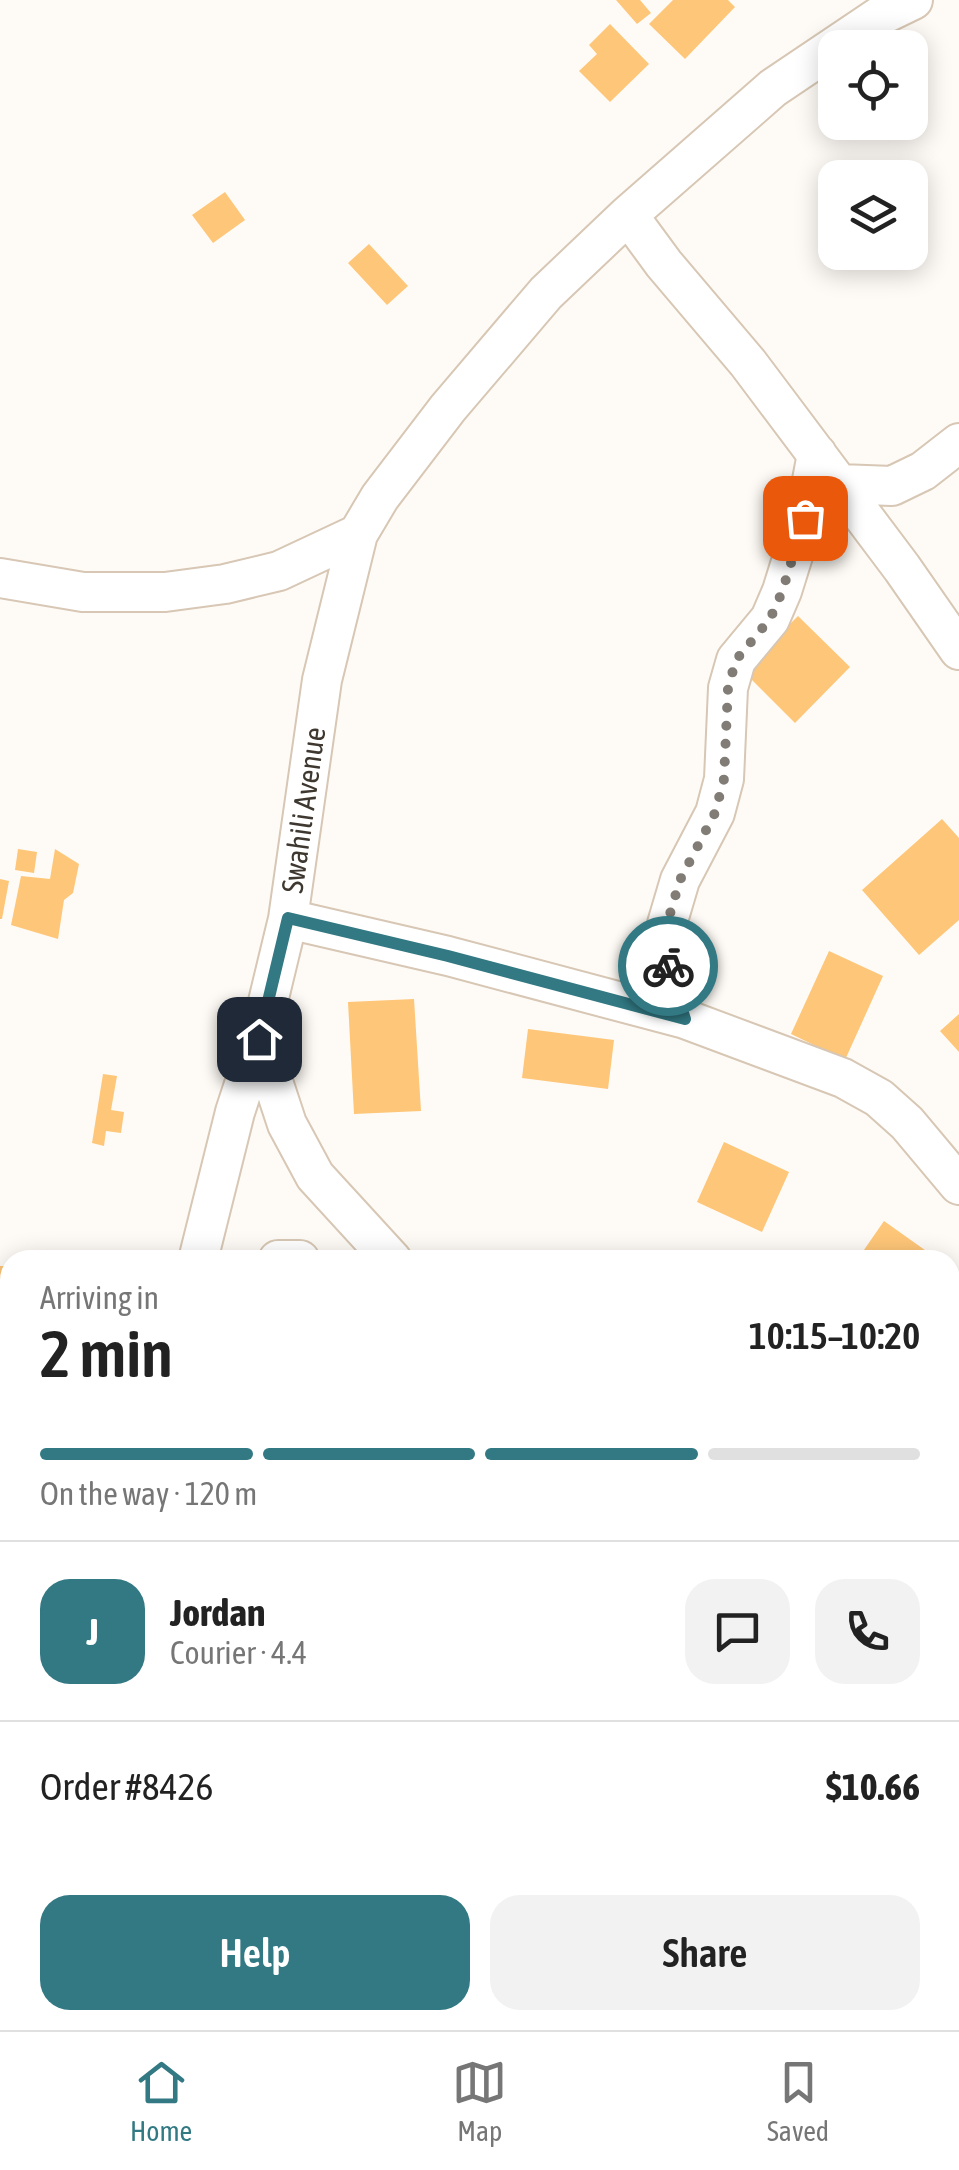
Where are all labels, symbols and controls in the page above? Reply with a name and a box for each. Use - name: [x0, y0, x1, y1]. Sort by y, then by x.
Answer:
- map controls: [818, 30, 928, 270]
- button: locate: [818, 30, 928, 140]
- button: layers: [818, 160, 928, 270]
- pin: [763, 476, 848, 561]
- icon: bag: [778, 491, 833, 546]
- street label: Swahili Avenue: [275, 725, 331, 895]
- courier: [618, 916, 718, 1016]
- icon: bike: [641, 939, 696, 994]
- pin: [217, 997, 302, 1082]
- icon: home: [232, 1012, 287, 1067]
- text: Arriving in: [40, 1279, 159, 1316]
- text: 10:15–10:20: [749, 1314, 920, 1357]
- text: 2 min: [40, 1316, 173, 1391]
- text: On the way · 120 m: [40, 1475, 257, 1512]
- button: chat: [685, 1579, 790, 1684]
- button: phone: [815, 1579, 920, 1684]
- text: Jordan: [170, 1591, 265, 1634]
- text: J: [86, 1610, 99, 1653]
- text: Courier · 4.4: [170, 1634, 307, 1671]
- text: Order #8426: [40, 1765, 213, 1808]
- text: $10.66: [826, 1765, 920, 1808]
- button: Help: [40, 1895, 470, 2010]
- button: Share: [490, 1895, 920, 2010]
- tab: Home: [130, 2055, 192, 2147]
- tab: Map: [452, 2055, 507, 2147]
- tab: Saved: [767, 2055, 829, 2147]

